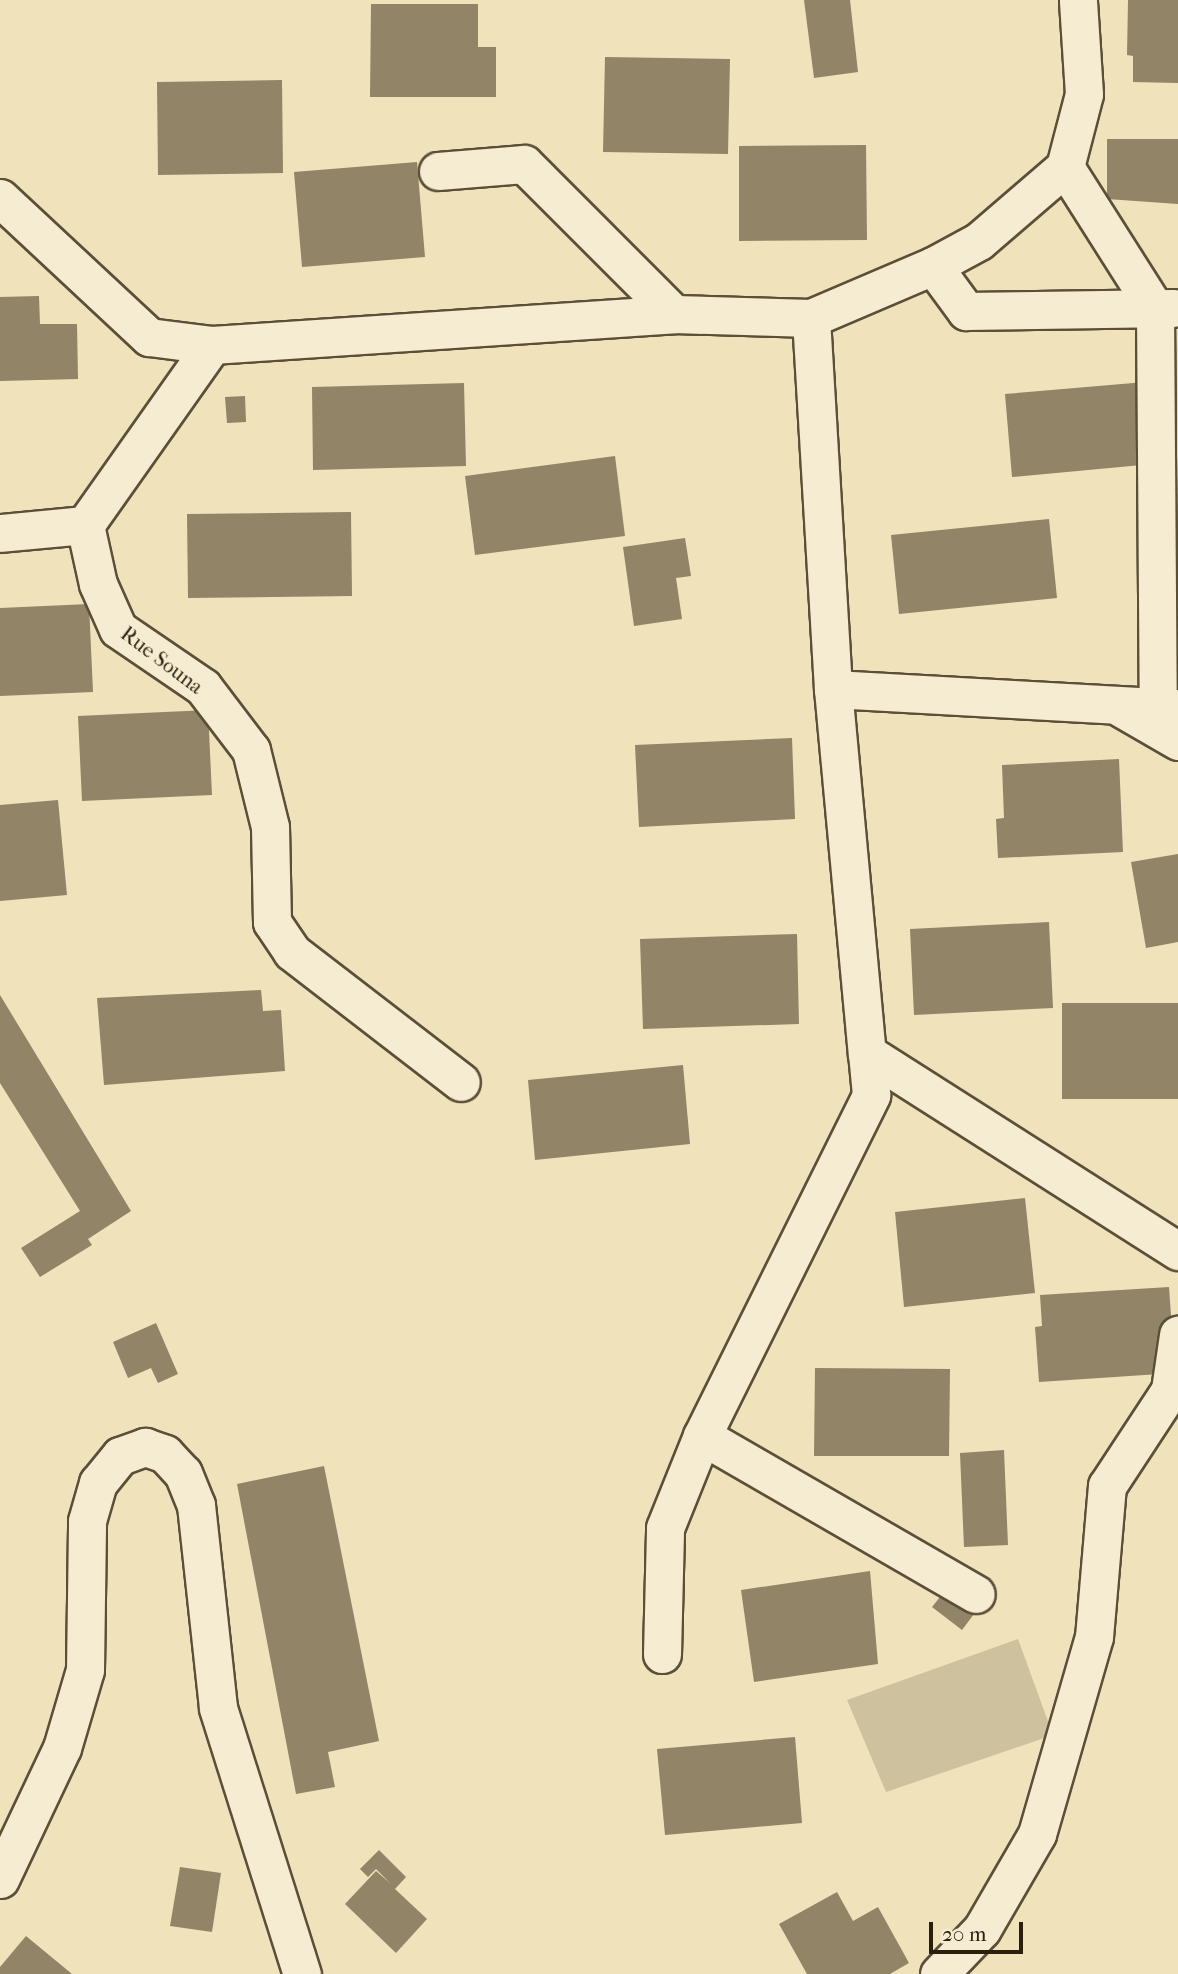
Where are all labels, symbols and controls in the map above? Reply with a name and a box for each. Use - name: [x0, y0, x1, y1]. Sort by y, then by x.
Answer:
- street label: Rue Souna: [116, 621, 208, 699]
- scale bar: [933, 1908, 1028, 1952]
- text: 20 m: [942, 1922, 986, 1946]

